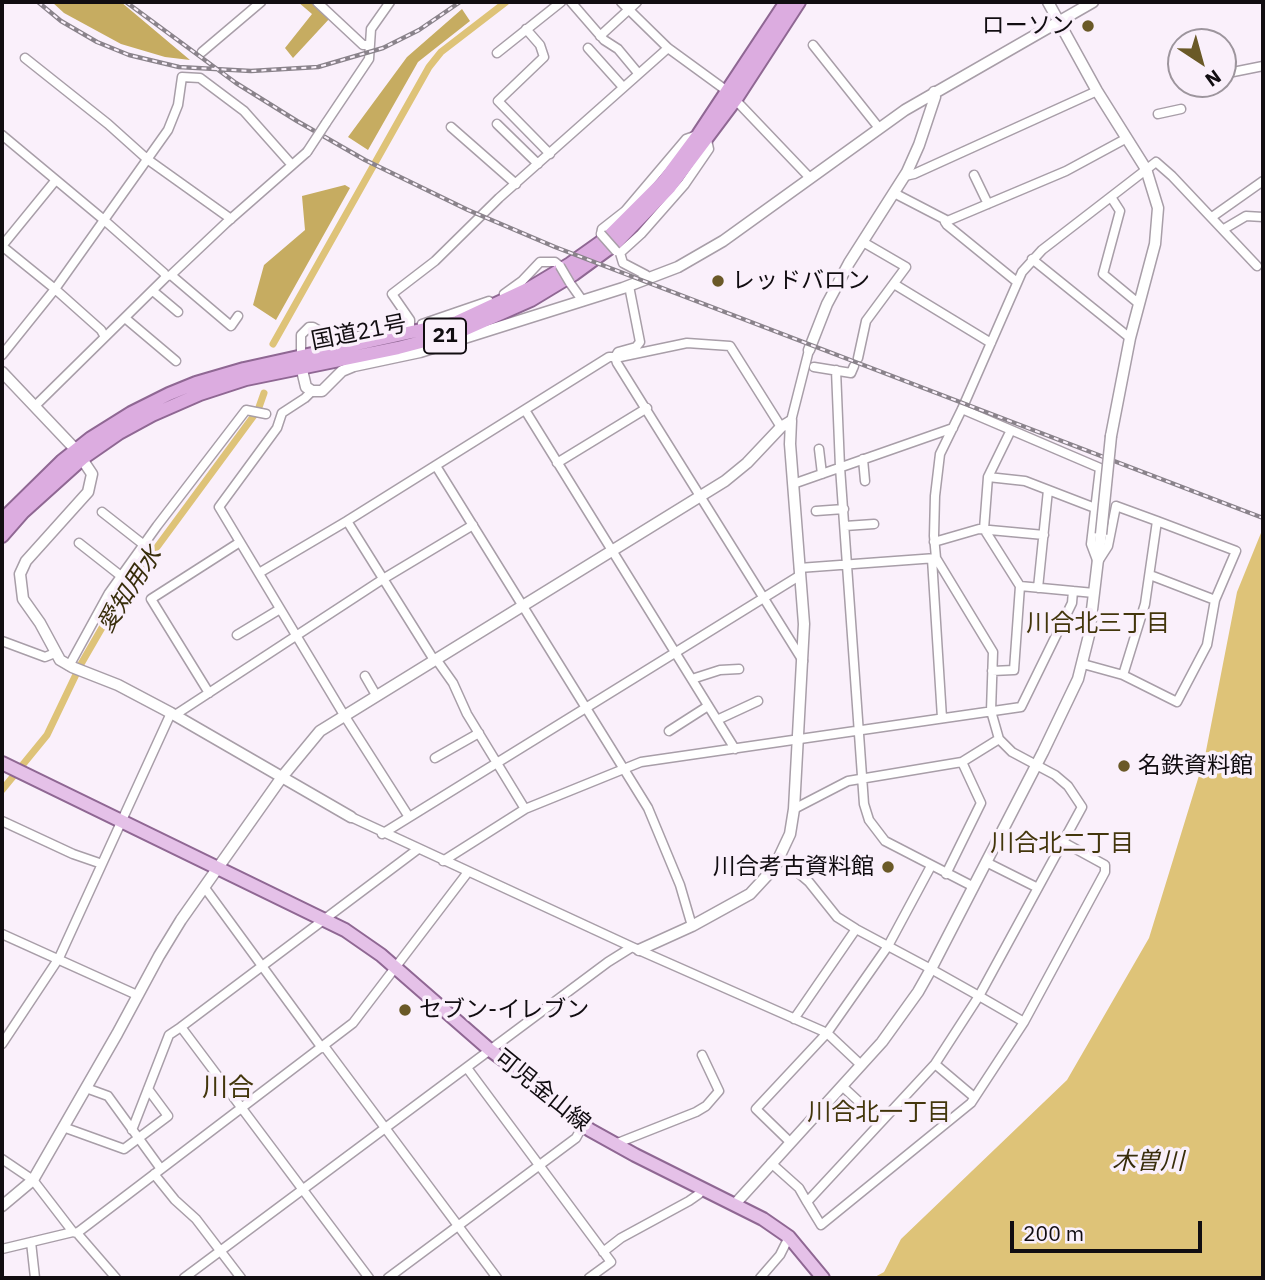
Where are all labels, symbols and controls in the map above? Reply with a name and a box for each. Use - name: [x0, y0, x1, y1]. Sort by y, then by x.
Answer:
- place label: ローソン: [982, 12, 1074, 40]
- marker: ローソン: [1080, 18, 1096, 34]
- north arrow: [1167, 28, 1237, 98]
- text: N: [1201, 65, 1226, 92]
- place label: レッドバロン: [732, 267, 870, 295]
- marker: レッドバロン: [710, 273, 726, 289]
- street label: 国道21号: [309, 310, 409, 356]
- road number: 21: [424, 318, 466, 354]
- water label: 愛知用水: [92, 542, 168, 638]
- district label: 川合北三丁目: [1026, 610, 1170, 638]
- place label: 名鉄資料館: [1138, 752, 1253, 780]
- marker: 名鉄資料館: [1116, 758, 1132, 774]
- district label: 川合北二丁目: [990, 830, 1134, 858]
- place label: 川合考古資料館: [713, 853, 874, 881]
- marker: 川合考古資料館: [880, 859, 896, 875]
- place label: セブン-イレブン: [419, 996, 589, 1024]
- marker: セブン-イレブン: [397, 1002, 413, 1018]
- street label: 可児金山線: [489, 1044, 595, 1138]
- district label: 川合: [202, 1072, 254, 1104]
- district label: 川合北一丁目: [807, 1099, 951, 1127]
- water label: 木曽川: [1112, 1148, 1184, 1176]
- scale bar: [1013, 1206, 1206, 1250]
- text: 200 m: [1023, 1219, 1084, 1247]

